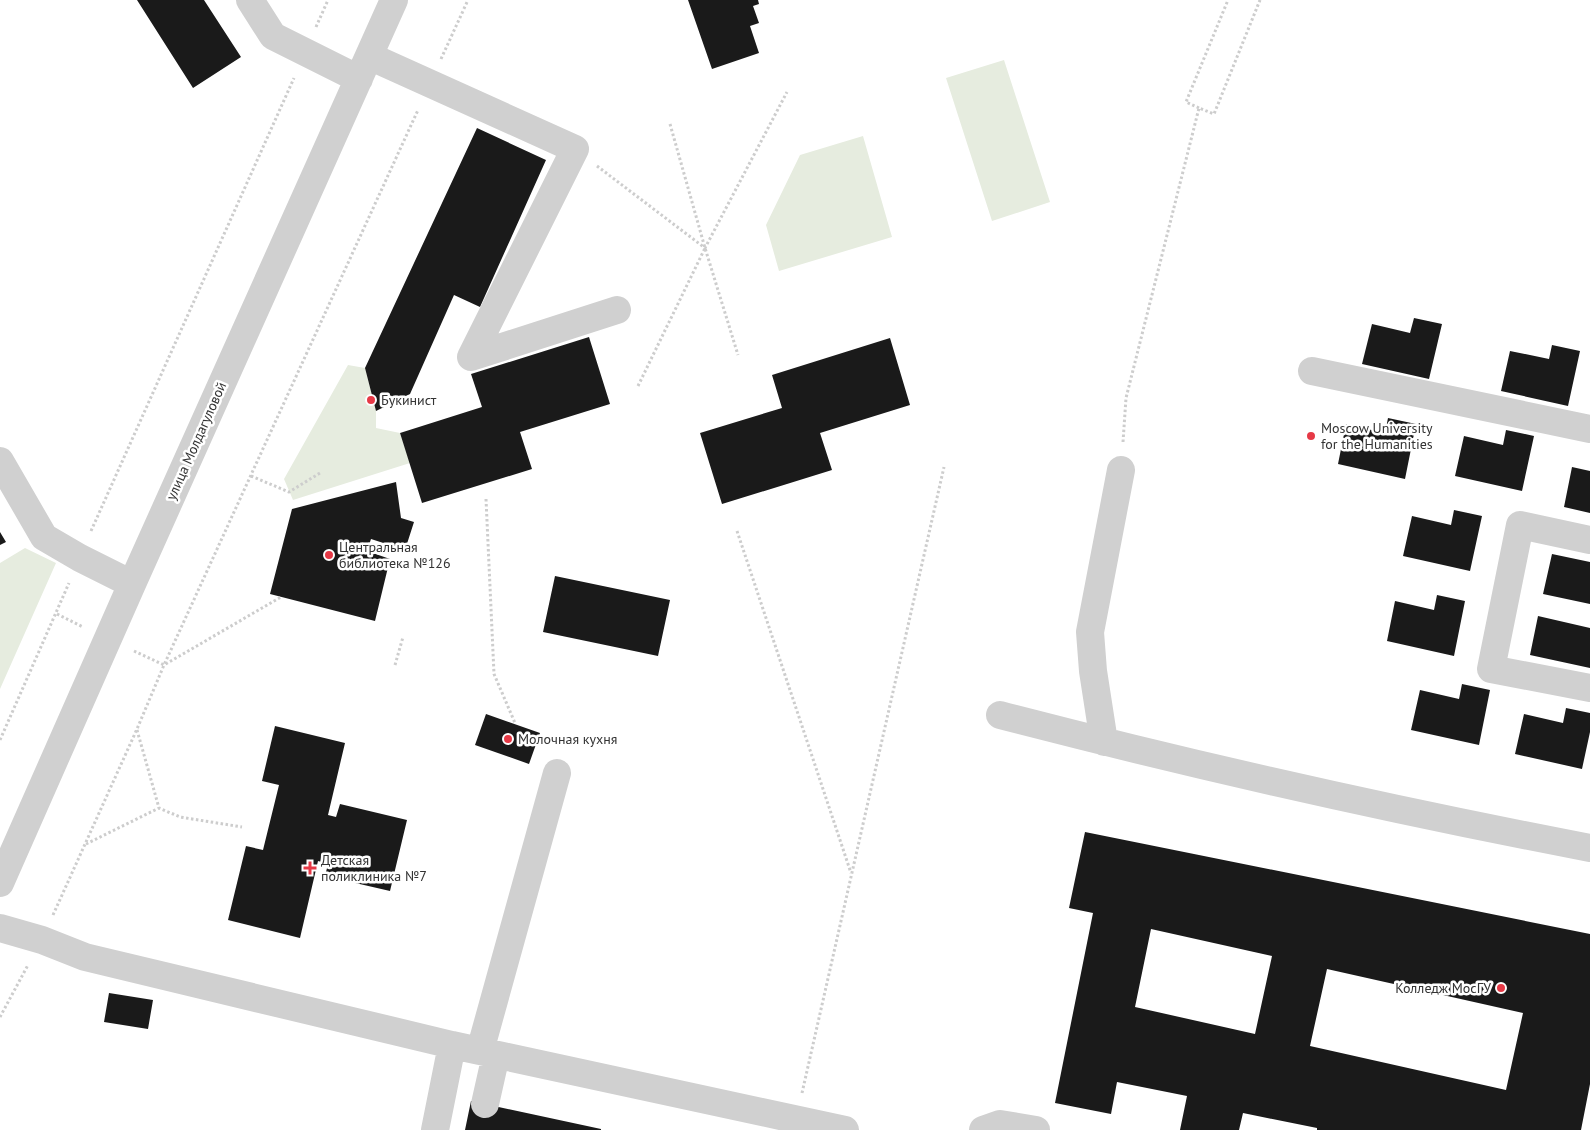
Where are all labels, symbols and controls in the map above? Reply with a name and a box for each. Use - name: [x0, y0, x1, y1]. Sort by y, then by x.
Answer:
- street label: улица Молдагуловой: [162, 379, 230, 503]
- place label: Букинист: [381, 391, 437, 409]
- marker: Букинист: [365, 394, 377, 406]
- place label: Moscow University for the Humanities: [1321, 419, 1433, 453]
- marker: Moscow University for the Humanities: [1305, 430, 1317, 442]
- place label: Центральная библиотека №126: [339, 538, 451, 572]
- marker: Центральная библиотека №126: [323, 549, 335, 561]
- place label: Молочная кухня: [518, 730, 617, 748]
- marker: Молочная кухня: [502, 733, 514, 745]
- place label: Детская поликлиника №7: [321, 851, 427, 885]
- marker: Детская поликлиника №7: [303, 861, 317, 875]
- place label: Колледж МосГУ: [1395, 979, 1491, 997]
- marker: Колледж МосГУ: [1495, 982, 1507, 994]

